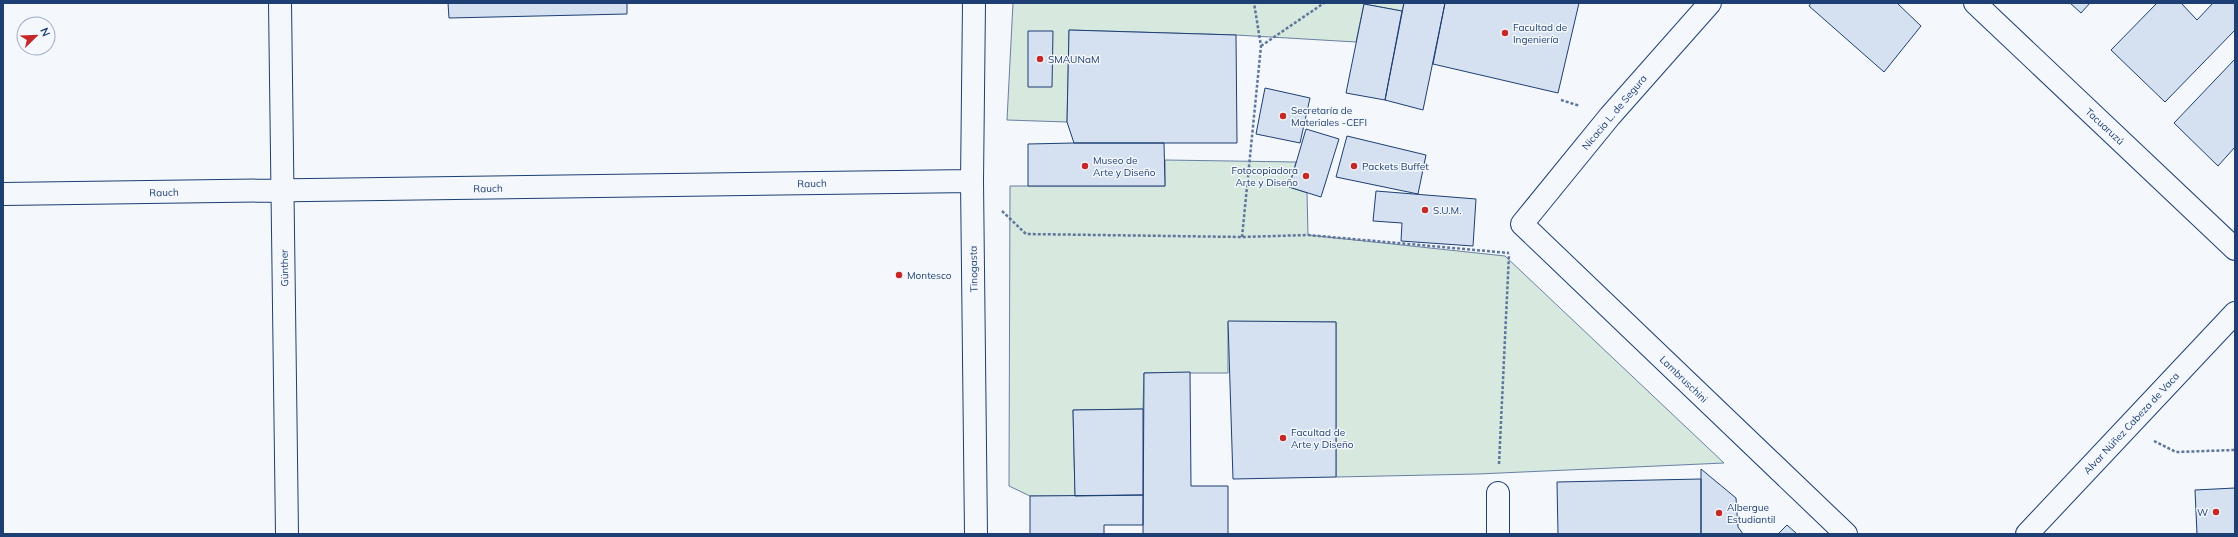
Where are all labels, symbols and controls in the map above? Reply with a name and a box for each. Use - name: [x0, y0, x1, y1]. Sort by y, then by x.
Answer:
- north arrow: [16, 16, 56, 56]
- place label: Facultad de Ingeniería: [1513, 21, 1567, 46]
- text: N: [37, 26, 53, 39]
- marker: Facultad de Ingeniería: [1500, 28, 1510, 38]
- place label: SMAUNaM: [1048, 53, 1099, 66]
- marker: SMAUNaM: [1035, 54, 1045, 64]
- street label: Nicacia L. de Segura: [1579, 72, 1650, 153]
- place label: Secretaría de Materiales -CEFI: [1291, 104, 1367, 129]
- street label: Tacuaruzú: [2083, 105, 2127, 148]
- marker: Secretaría de Materiales -CEFI: [1278, 111, 1288, 121]
- place label: Museo de Arte y Diseño: [1093, 154, 1156, 179]
- place label: Packets Buffet: [1362, 160, 1429, 173]
- marker: Museo de Arte y Diseño: [1080, 161, 1090, 171]
- marker: Packets Buffet: [1349, 161, 1359, 171]
- place label: Fotocopiadora Arte y Diseño: [1232, 164, 1298, 189]
- marker: Fotocopiadora Arte y Diseño: [1301, 171, 1311, 181]
- street label: Rauch: [797, 177, 827, 190]
- street label: Rauch: [473, 182, 503, 195]
- street label: Rauch: [149, 186, 179, 199]
- place label: S.U.M.: [1433, 204, 1461, 217]
- marker: S.U.M.: [1420, 205, 1430, 215]
- street label: Tinogasta: [967, 246, 980, 292]
- street label: Günther: [278, 249, 291, 287]
- place label: Montesco: [907, 269, 952, 282]
- marker: Montesco: [894, 270, 904, 280]
- street label: Lambruschini: [1657, 353, 1710, 406]
- street label: Alvar Núñez Cabeza de Vaca: [2081, 370, 2182, 477]
- place label: Facultad de Arte y Diseño: [1291, 426, 1354, 451]
- marker: Facultad de Arte y Diseño: [1278, 433, 1288, 443]
- place label: Albergue Estudiantil: [1727, 501, 1775, 526]
- place label: W: [2197, 506, 2208, 519]
- marker: W: [2211, 507, 2221, 517]
- marker: Albergue Estudiantil: [1714, 508, 1724, 518]

